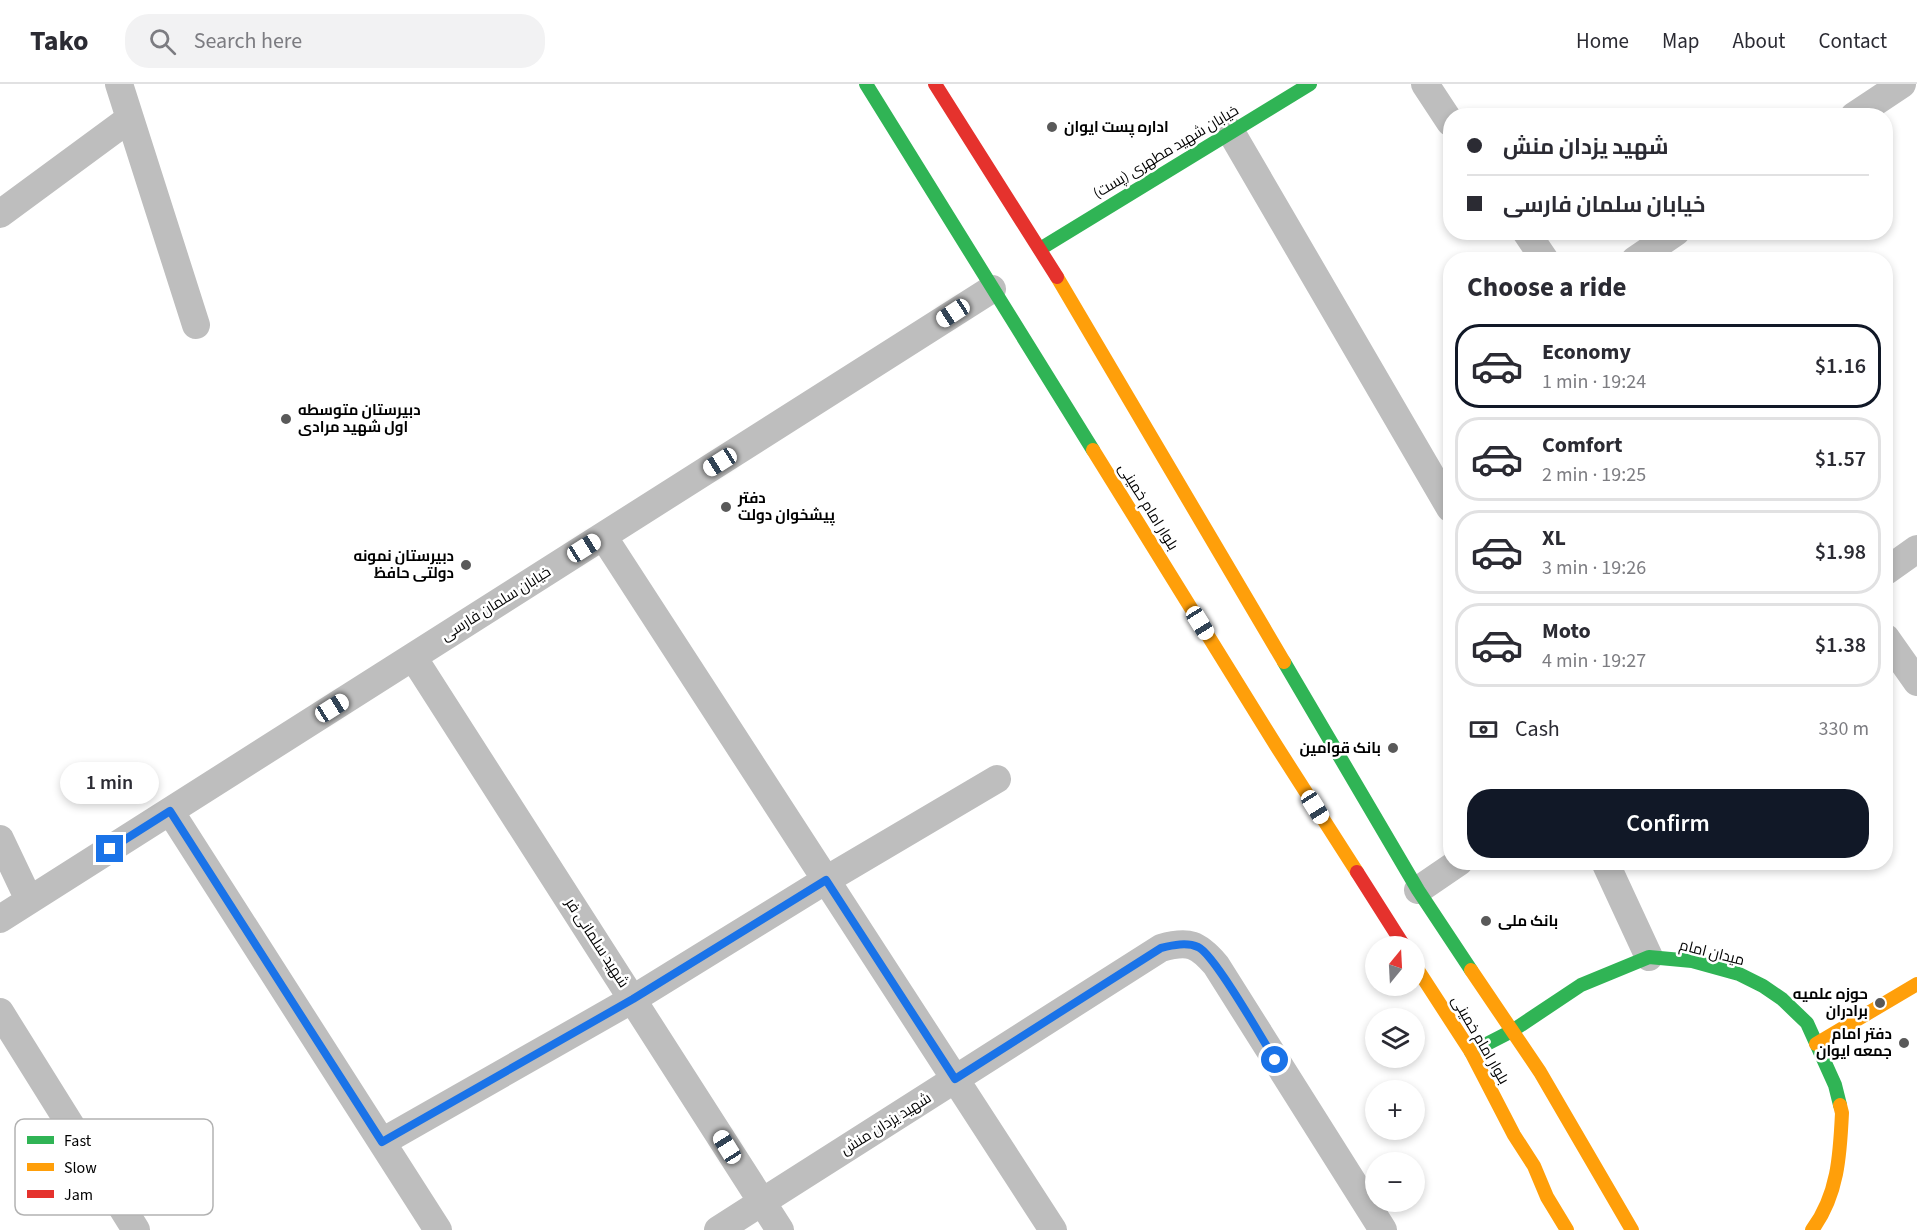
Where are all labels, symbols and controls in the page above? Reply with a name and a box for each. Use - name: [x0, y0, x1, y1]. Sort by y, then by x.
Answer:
- search box: [125, 14, 545, 68]
- text: Tako: [30, 21, 89, 61]
- icon: search: [146, 25, 179, 58]
- text: Search here: [194, 25, 302, 57]
- text: Home: [1576, 26, 1629, 56]
- text: Map: [1662, 26, 1700, 56]
- text: About: [1733, 26, 1785, 56]
- text: Contact: [1818, 26, 1887, 56]
- street label: خیابان شهید مطهری (پست): [1089, 100, 1243, 204]
- place label: اداره پست ایوان: [1064, 117, 1169, 138]
- marker: اداره پست ایوان: [1045, 120, 1059, 134]
- text: شهید یزدان منش: [1503, 131, 1669, 163]
- text: خیابان سلمان فارسی: [1503, 189, 1706, 221]
- text: Choose a ride: [1467, 268, 1627, 307]
- car: [933, 296, 973, 330]
- text: Economy: [1542, 336, 1631, 368]
- icon: car: [1470, 339, 1524, 393]
- text: $1.16: [1815, 350, 1866, 382]
- text: 1 min · 19:24: [1542, 368, 1646, 396]
- place label: دبیرستان متوسطه اول شهید مرادی: [298, 400, 421, 438]
- marker: دبیرستان متوسطه اول شهید مرادی: [279, 412, 293, 426]
- text: Comfort: [1542, 429, 1623, 461]
- icon: car: [1470, 432, 1524, 486]
- text: $1.57: [1815, 443, 1866, 475]
- car: [700, 445, 740, 479]
- street label: بلوار امام خمینی: [1113, 459, 1183, 555]
- text: 2 min · 19:25: [1542, 461, 1646, 489]
- place label: دفتر پیشخوان دولت: [737, 488, 835, 526]
- marker: دفتر پیشخوان دولت: [719, 500, 733, 514]
- text: XL: [1542, 522, 1566, 554]
- icon: car: [1470, 525, 1524, 579]
- car: [564, 531, 604, 565]
- text: $1.98: [1815, 536, 1866, 568]
- place label: دبیرستان نمونه دولتی حافظ: [353, 546, 454, 584]
- text: 3 min · 19:26: [1542, 554, 1646, 582]
- marker: دبیرستان نمونه دولتی حافظ: [459, 558, 473, 572]
- street label: خیابان سلمان فارسی: [437, 562, 555, 646]
- car: [1183, 603, 1217, 643]
- text: Moto: [1542, 615, 1591, 647]
- icon: car: [1470, 618, 1524, 672]
- text: $1.38: [1815, 629, 1866, 661]
- text: 4 min · 19:27: [1542, 647, 1646, 675]
- car: [312, 691, 352, 725]
- icon: cash: [1467, 713, 1500, 746]
- text: Cash: [1515, 713, 1560, 745]
- text: 330 m: [1819, 715, 1869, 743]
- place label: بانک قوامین: [1299, 738, 1381, 759]
- marker: بانک قوامین: [1386, 741, 1400, 755]
- callout: 1 min: [60, 762, 160, 804]
- text: 1 min: [86, 769, 133, 797]
- car: [1298, 787, 1332, 827]
- button: Confirm: [1467, 789, 1869, 858]
- route end: [96, 835, 123, 862]
- street label: شهید سلمانی فر: [560, 893, 634, 992]
- place label: بانک ملی: [1498, 911, 1558, 932]
- marker: بانک ملی: [1479, 914, 1493, 928]
- street label: میدان امام: [1677, 935, 1747, 971]
- north arrow: [1365, 936, 1425, 996]
- map controls: [1365, 936, 1425, 1212]
- place label: حوزه علمیه برادران: [1793, 984, 1868, 1022]
- street label: بلوار امام خمینی: [1446, 992, 1514, 1088]
- marker: حوزه علمیه برادران: [1873, 996, 1887, 1010]
- button: layers: [1365, 1008, 1425, 1068]
- place label: دفتر امام جمعه ایوان: [1816, 1024, 1892, 1062]
- marker: دفتر امام جمعه ایوان: [1897, 1036, 1911, 1050]
- route start: [1261, 1046, 1288, 1073]
- button: +: [1365, 1080, 1425, 1140]
- street label: شهید یزدان منش: [837, 1088, 935, 1160]
- legend: [15, 1119, 213, 1215]
- car: [710, 1127, 744, 1167]
- text: Fast: [64, 1130, 92, 1152]
- button: −: [1365, 1152, 1425, 1212]
- text: Slow: [64, 1157, 97, 1179]
- text: Jam: [64, 1184, 93, 1206]

